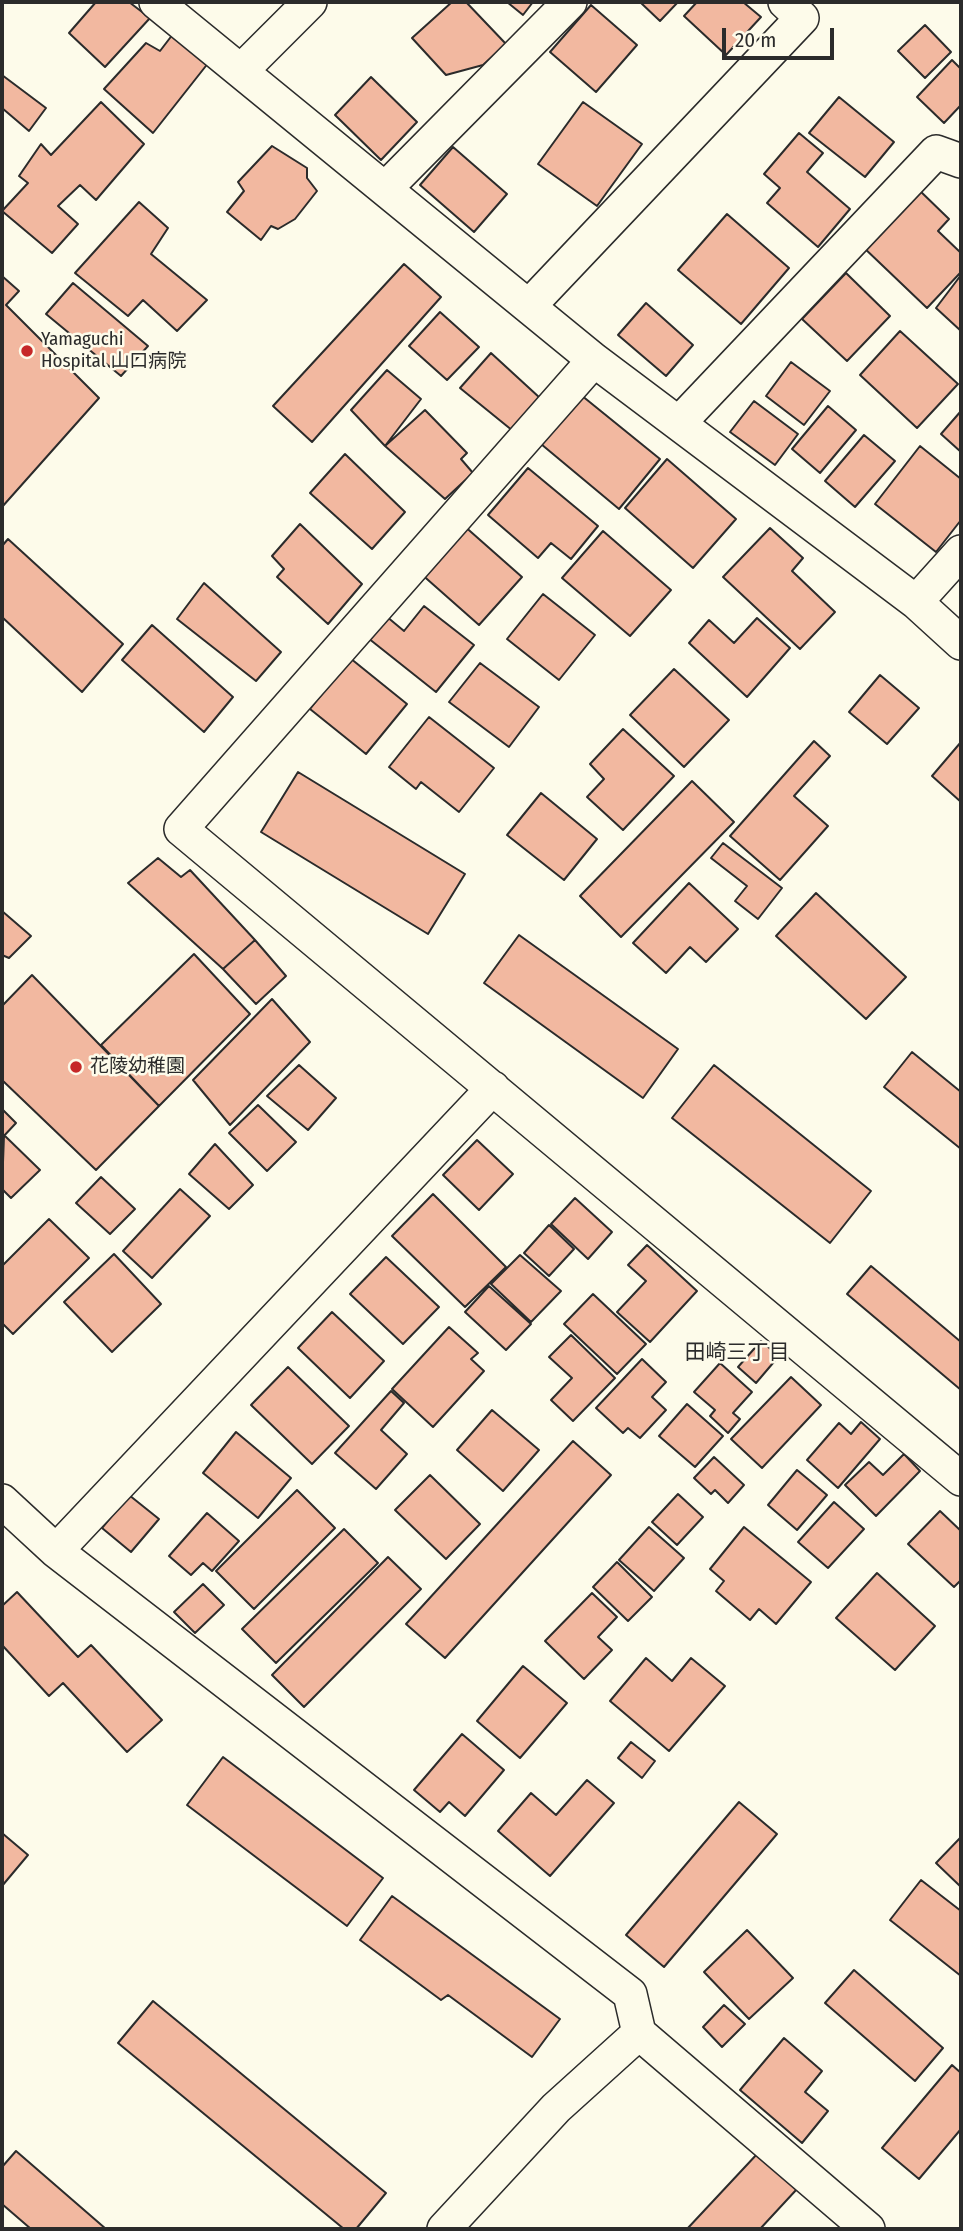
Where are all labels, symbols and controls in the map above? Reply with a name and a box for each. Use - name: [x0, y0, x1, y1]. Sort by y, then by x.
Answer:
- scale bar: [725, 14, 837, 58]
- text: 20 m: [735, 27, 776, 53]
- place label: Yamaguchi Hospital 山口病院: [41, 329, 186, 373]
- marker: Yamaguchi Hospital 山口病院: [19, 343, 35, 359]
- place label: 花陵幼稚園: [90, 1056, 185, 1078]
- marker: 花陵幼稚園: [68, 1059, 84, 1075]
- district label: 田崎三丁目: [685, 1340, 789, 1366]

